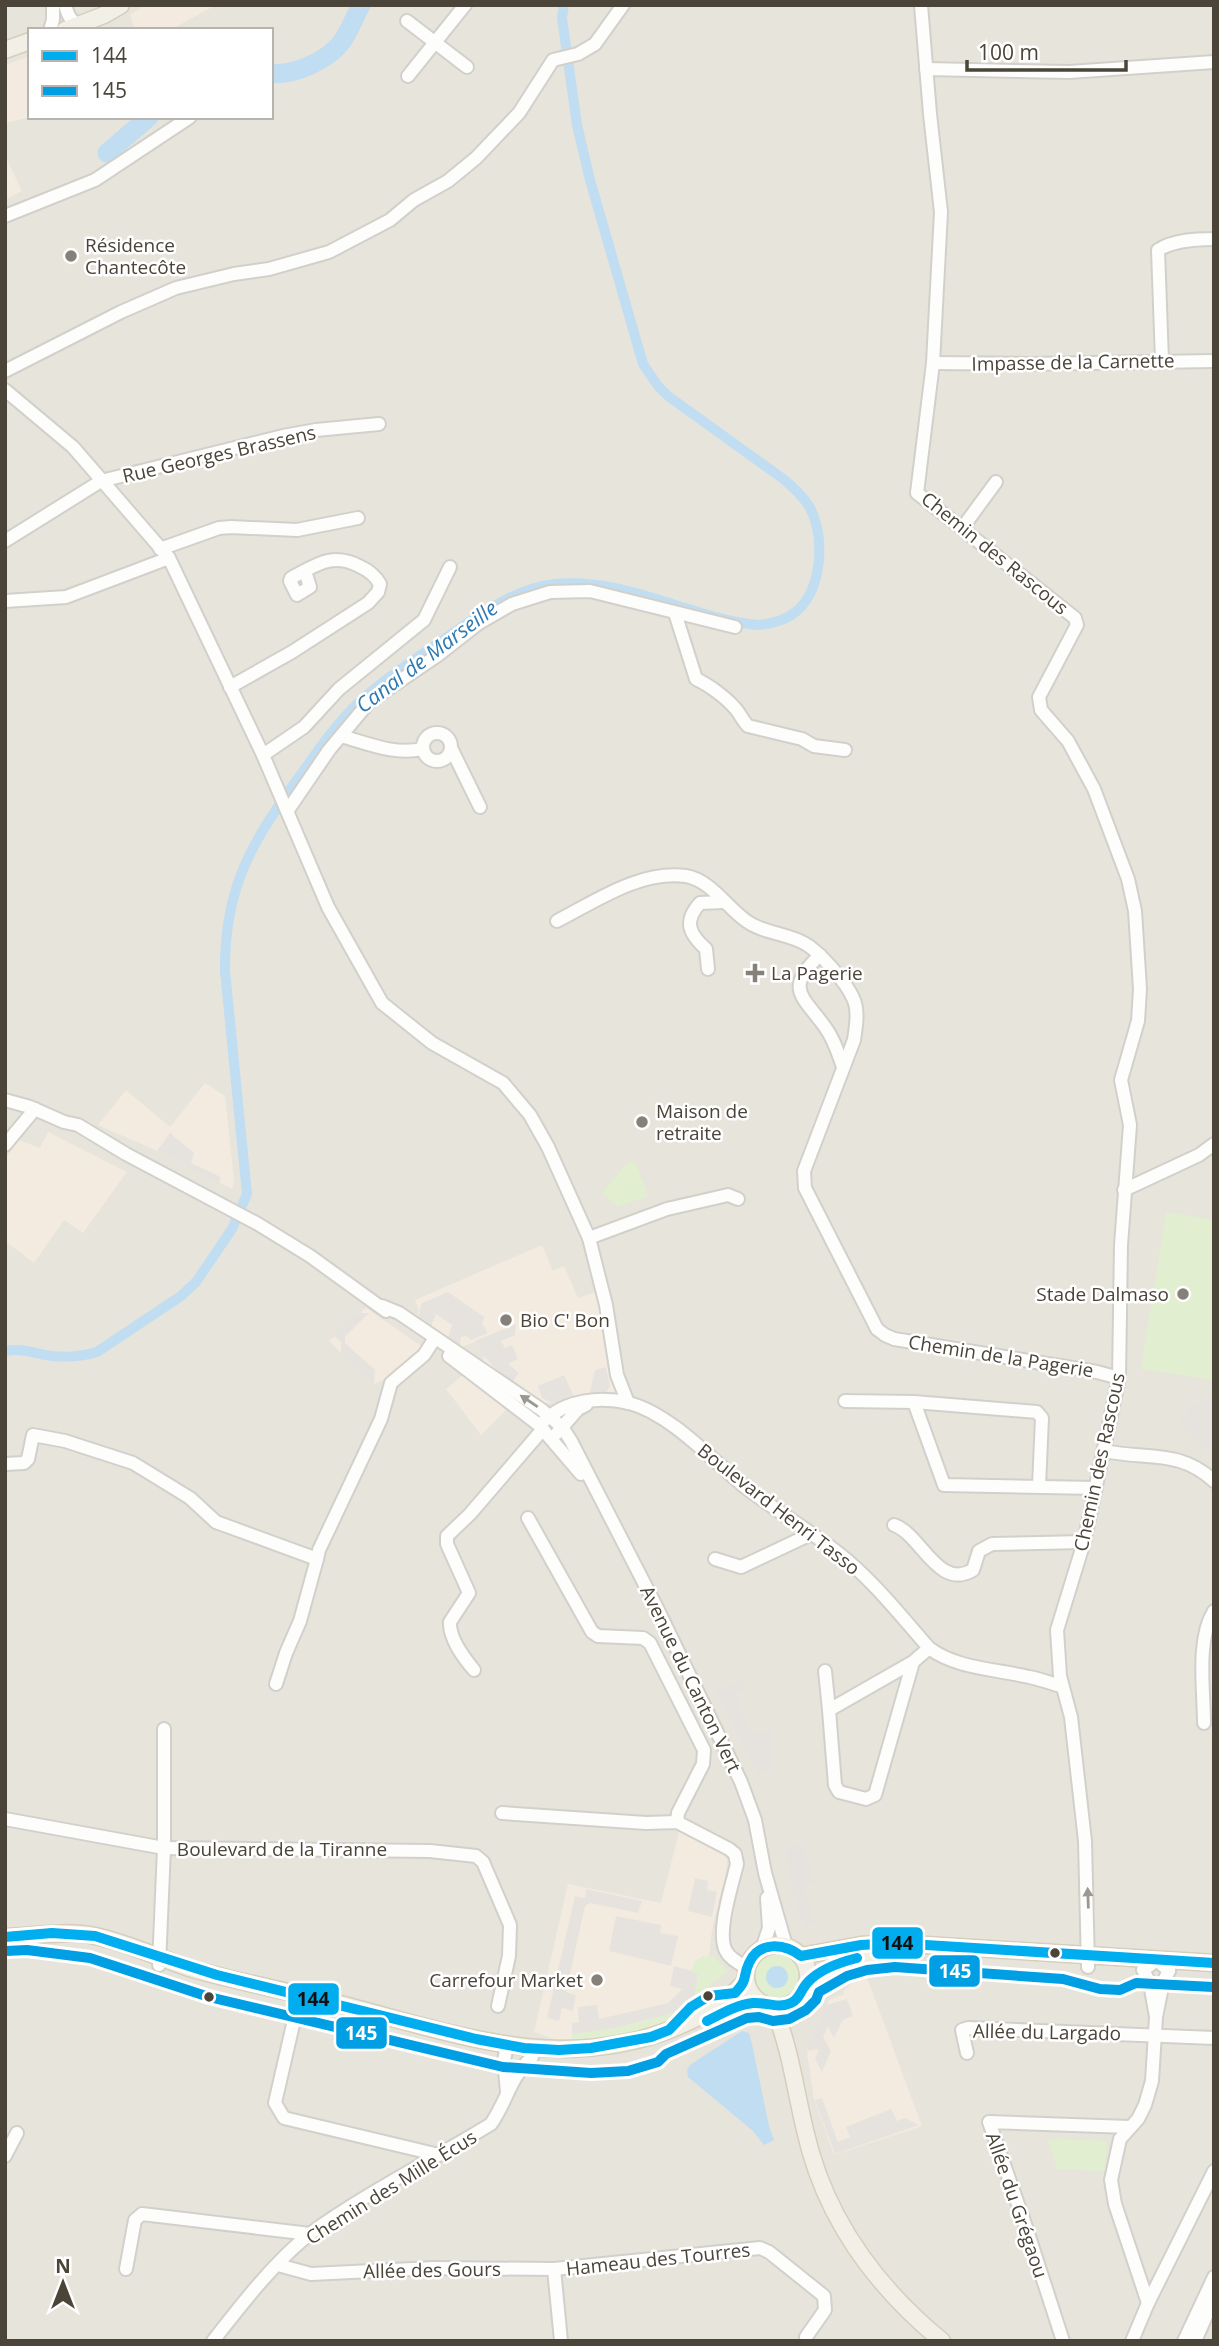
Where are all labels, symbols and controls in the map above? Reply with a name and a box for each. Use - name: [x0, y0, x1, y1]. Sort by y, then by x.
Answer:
- legend: [28, 28, 273, 119]
- scale bar: [967, 28, 1126, 72]
- text: 100 m: [978, 38, 1039, 66]
- text: 144: [91, 41, 127, 69]
- text: 145: [91, 76, 127, 104]
- place label: Résidence Chantecôte: [85, 232, 186, 280]
- marker: Résidence Chantecôte: [63, 248, 79, 264]
- street label: Impasse de la Carnette: [971, 347, 1175, 377]
- street label: Rue Georges Brassens: [120, 419, 318, 489]
- street label: Chemin des Rascous: [916, 486, 1074, 620]
- water label: Canal de Marseille: [350, 594, 503, 719]
- place label: La Pagerie: [771, 960, 863, 986]
- marker: La Pagerie: [745, 963, 765, 983]
- place label: Maison de retraite: [656, 1098, 748, 1146]
- marker: Maison de retraite: [634, 1114, 650, 1130]
- place label: Stade Dalmaso: [1036, 1281, 1169, 1307]
- marker: Stade Dalmaso: [1175, 1286, 1191, 1302]
- place label: Bio C' Bon: [520, 1307, 610, 1333]
- marker: Bio C' Bon: [498, 1312, 514, 1328]
- street label: Chemin de la Pagerie: [907, 1329, 1095, 1383]
- street label: Chemin des Rascous: [1067, 1370, 1131, 1554]
- one-way arrow: [520, 1394, 538, 1408]
- street label: Boulevard Henri Tasso: [692, 1437, 866, 1581]
- street label: Avenue du Canton Vert: [634, 1581, 748, 1777]
- street label: Boulevard de la Tiranne: [177, 1836, 387, 1862]
- one-way arrow: [1082, 1887, 1093, 1909]
- line badge: 144: [871, 1926, 924, 1960]
- text: 144: [881, 1930, 913, 1956]
- unlabelled marker: [1048, 1946, 1062, 1960]
- line badge: 145: [928, 1954, 981, 1988]
- text: 145: [939, 1958, 971, 1984]
- place label: Carrefour Market: [429, 1967, 583, 1993]
- marker: Carrefour Market: [589, 1972, 605, 1988]
- line badge: 144: [287, 1982, 340, 2016]
- text: 144: [297, 1986, 329, 2012]
- unlabelled marker: [701, 1989, 715, 2003]
- unlabelled marker: [202, 1990, 216, 2004]
- line badge: 145: [335, 2016, 388, 2050]
- street label: Allée du Largado: [973, 2018, 1121, 2046]
- text: 145: [345, 2020, 377, 2046]
- street label: Chemin des Mille Écus: [301, 2124, 481, 2250]
- street label: Allée du Grégaou: [980, 2129, 1054, 2281]
- street label: Hameau des Tourres: [565, 2236, 751, 2282]
- north arrow: [28, 2248, 98, 2318]
- text: N: [55, 2253, 71, 2279]
- street label: Allée des Gours: [363, 2256, 501, 2284]

